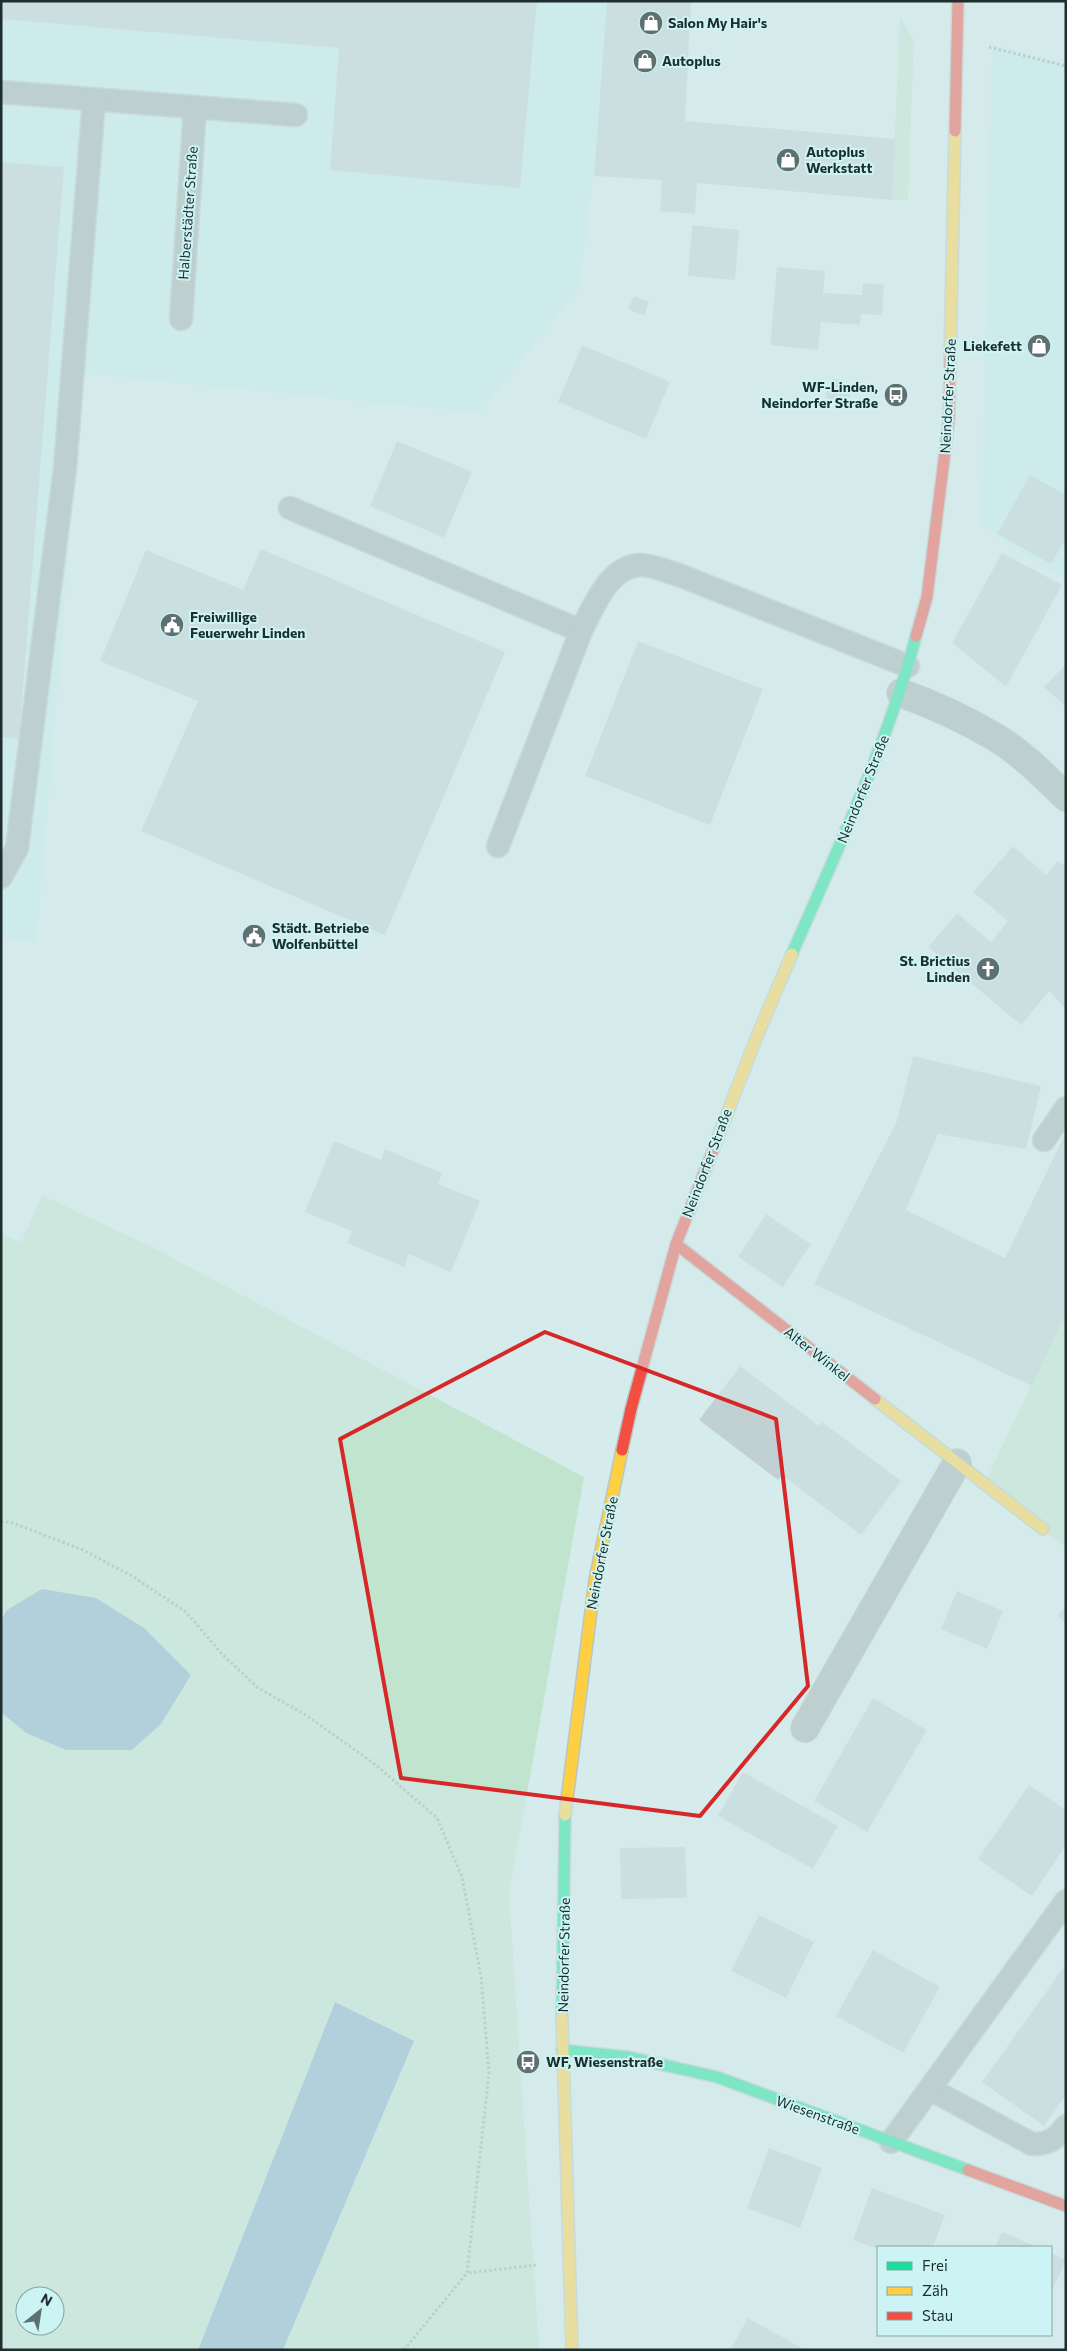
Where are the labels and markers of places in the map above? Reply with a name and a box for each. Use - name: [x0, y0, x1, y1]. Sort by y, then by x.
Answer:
- shop icon: Salon My Hair's: [638, 10, 664, 36]
- place label: Salon My Hair's: [668, 14, 768, 31]
- shop icon: Autoplus: [632, 48, 658, 74]
- place label: Autoplus: [662, 52, 721, 69]
- place label: Autoplus Werkstatt: [806, 143, 873, 176]
- shop icon: Autoplus Werkstatt: [775, 147, 801, 173]
- shop icon: Liekefett: [1026, 333, 1052, 359]
- place label: Liekefett: [963, 337, 1022, 354]
- place label: WF-Linden, Neindorfer Straße: [761, 378, 878, 411]
- bus stop icon: WF-Linden, Neindorfer Straße: [883, 382, 909, 408]
- place label: Freiwillige Feuerwehr Linden: [190, 608, 305, 641]
- public building icon: Freiwillige Feuerwehr Linden: [159, 612, 185, 638]
- place label: Städt. Betriebe Wolfenbüttel: [272, 919, 369, 952]
- public building icon: Städt. Betriebe Wolfenbüttel: [241, 923, 267, 949]
- place label: St. Brictius Linden: [899, 952, 970, 985]
- church icon: St. Brictius Linden: [975, 956, 1001, 982]
- bus stop icon: WF, Wiesenstraße: [515, 2049, 541, 2075]
- place label: WF, Wiesenstraße: [546, 2053, 663, 2070]

